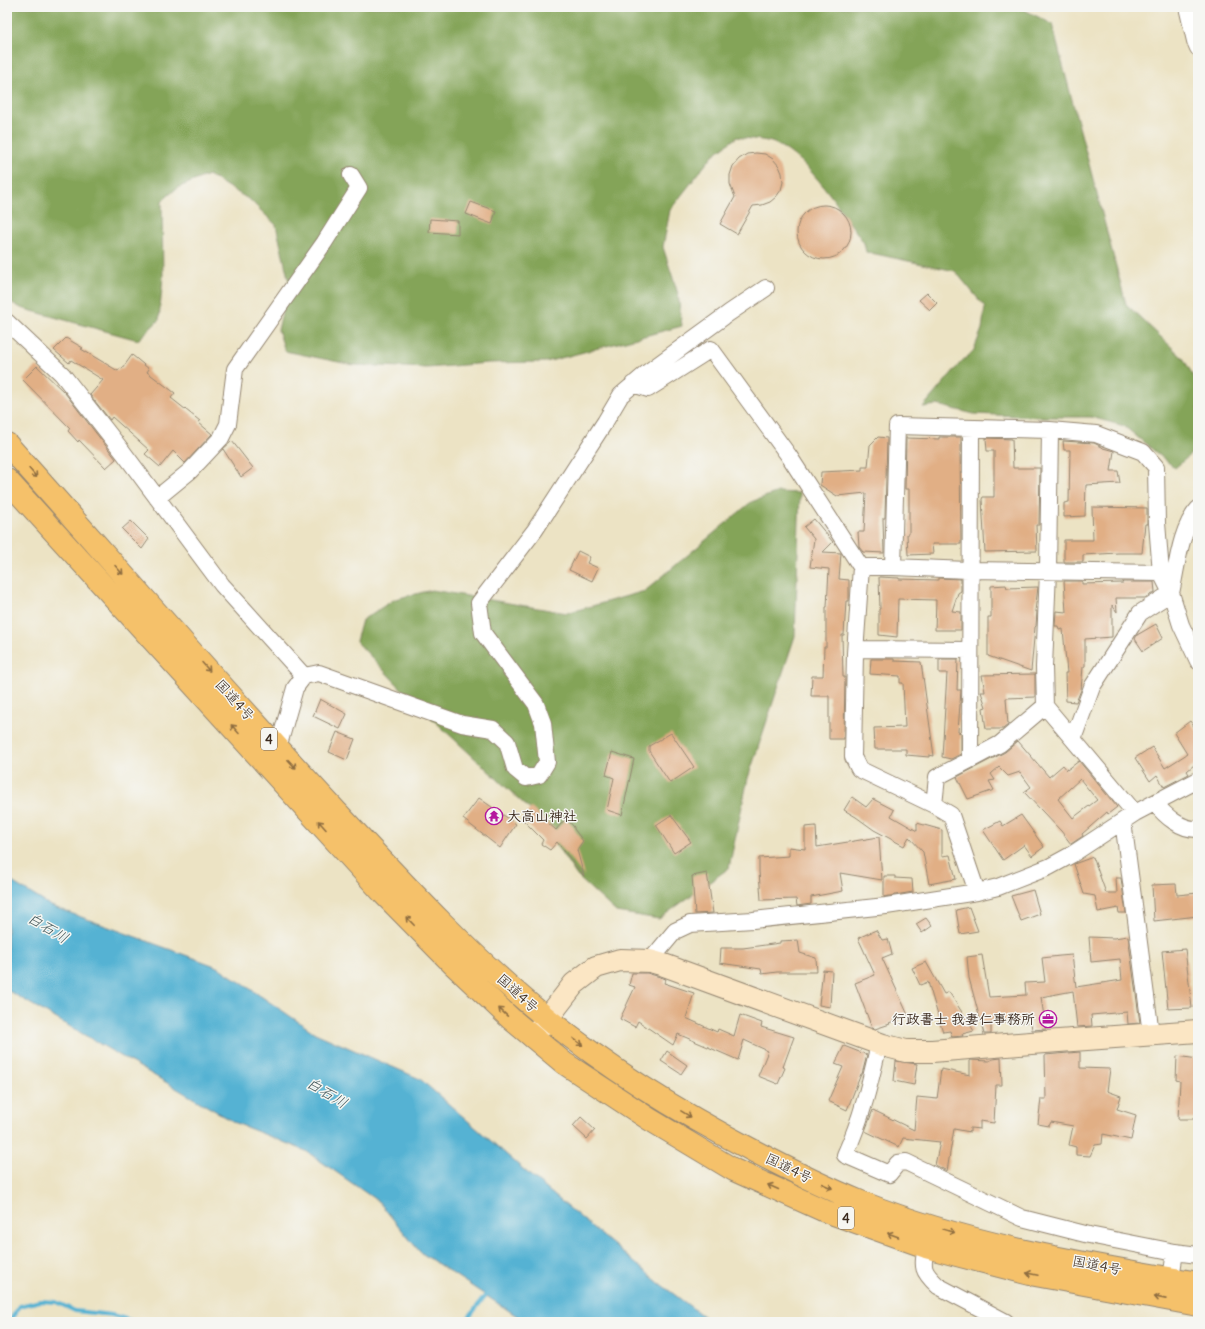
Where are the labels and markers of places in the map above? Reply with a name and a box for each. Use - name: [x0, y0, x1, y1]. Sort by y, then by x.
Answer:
- temple icon: 大高山神社: [484, 806, 504, 826]
- place label: 大高山神社: [507, 807, 577, 825]
- office icon: 行政書士 我妻仁事務所: [1038, 1009, 1058, 1029]
- place label: 行政書士 我妻仁事務所: [892, 1010, 1035, 1028]

